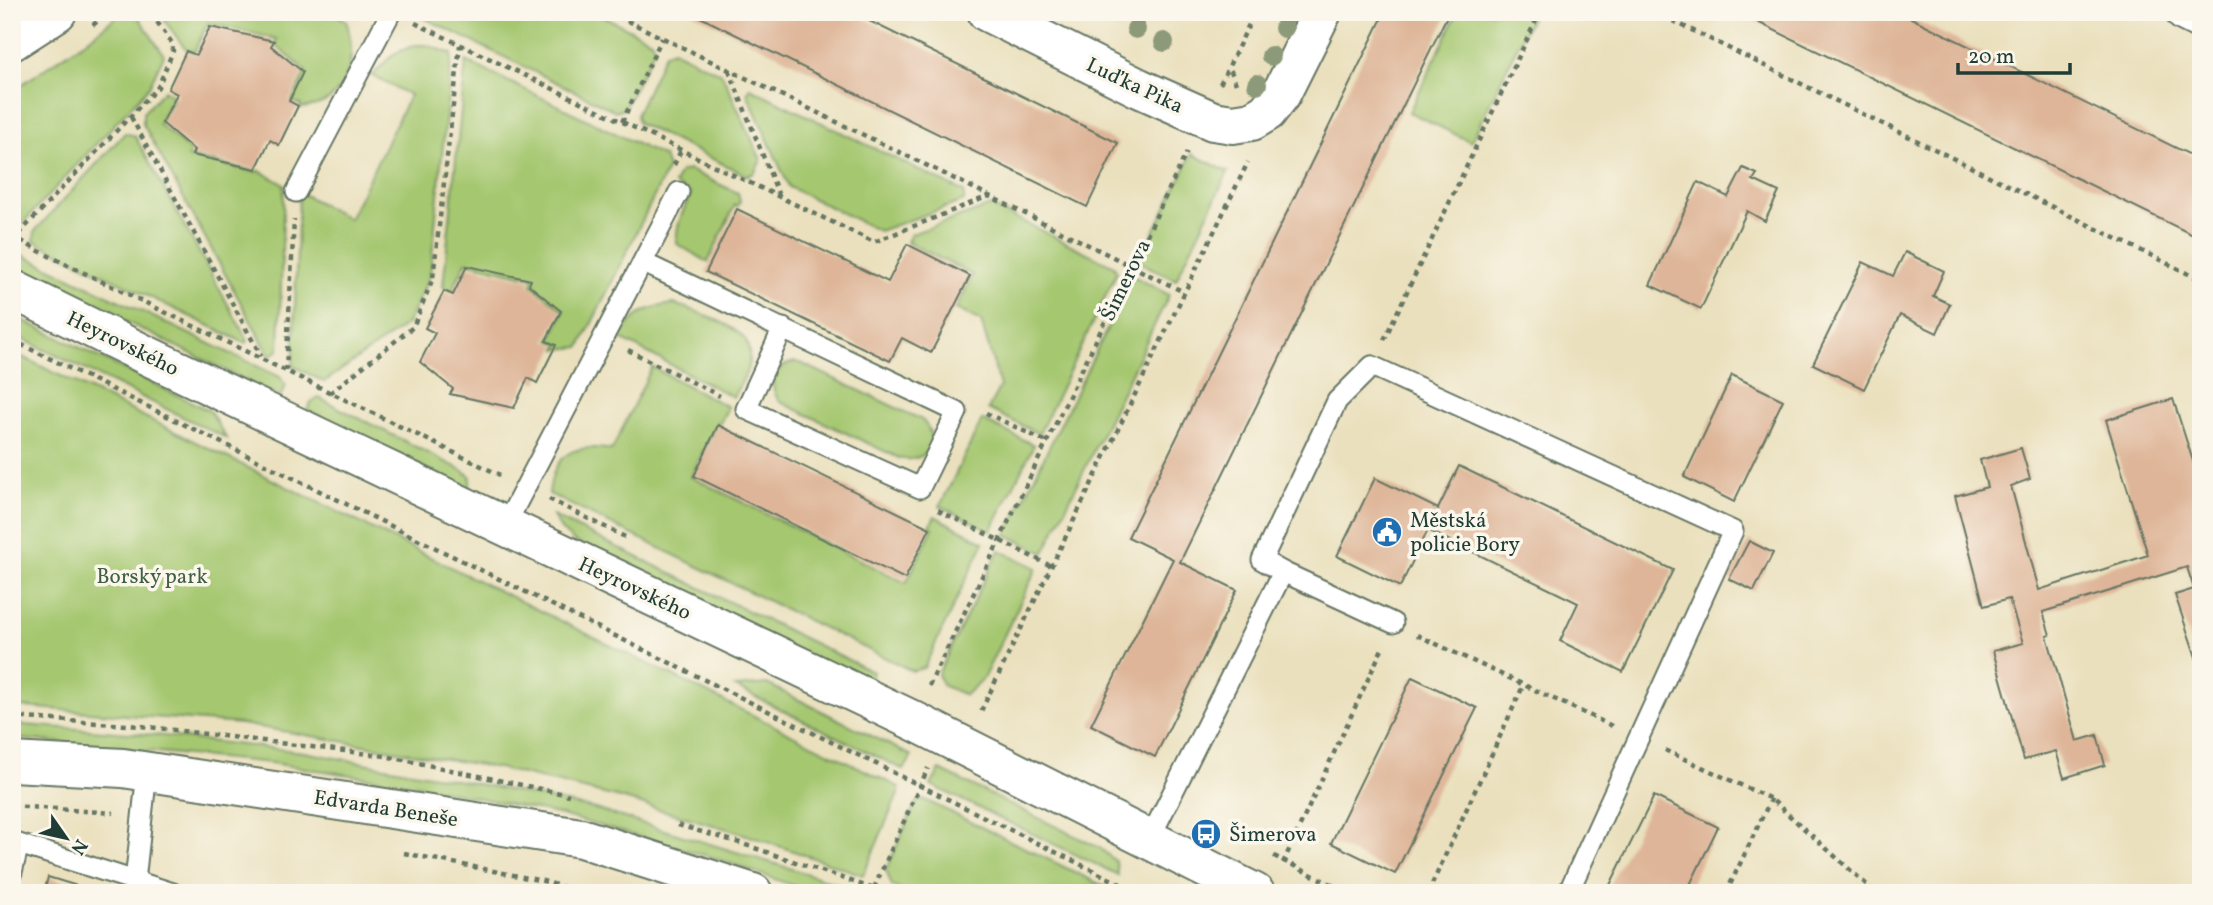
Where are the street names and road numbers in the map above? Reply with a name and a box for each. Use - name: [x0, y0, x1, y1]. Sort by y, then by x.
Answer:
- street label: Luďka Pika: [1081, 51, 1188, 121]
- street label: Šimerova: [1094, 235, 1159, 326]
- street label: Heyrovského: [61, 305, 183, 384]
- street label: Heyrovského: [573, 551, 696, 628]
- street label: Edvarda Beneše: [311, 784, 460, 835]

